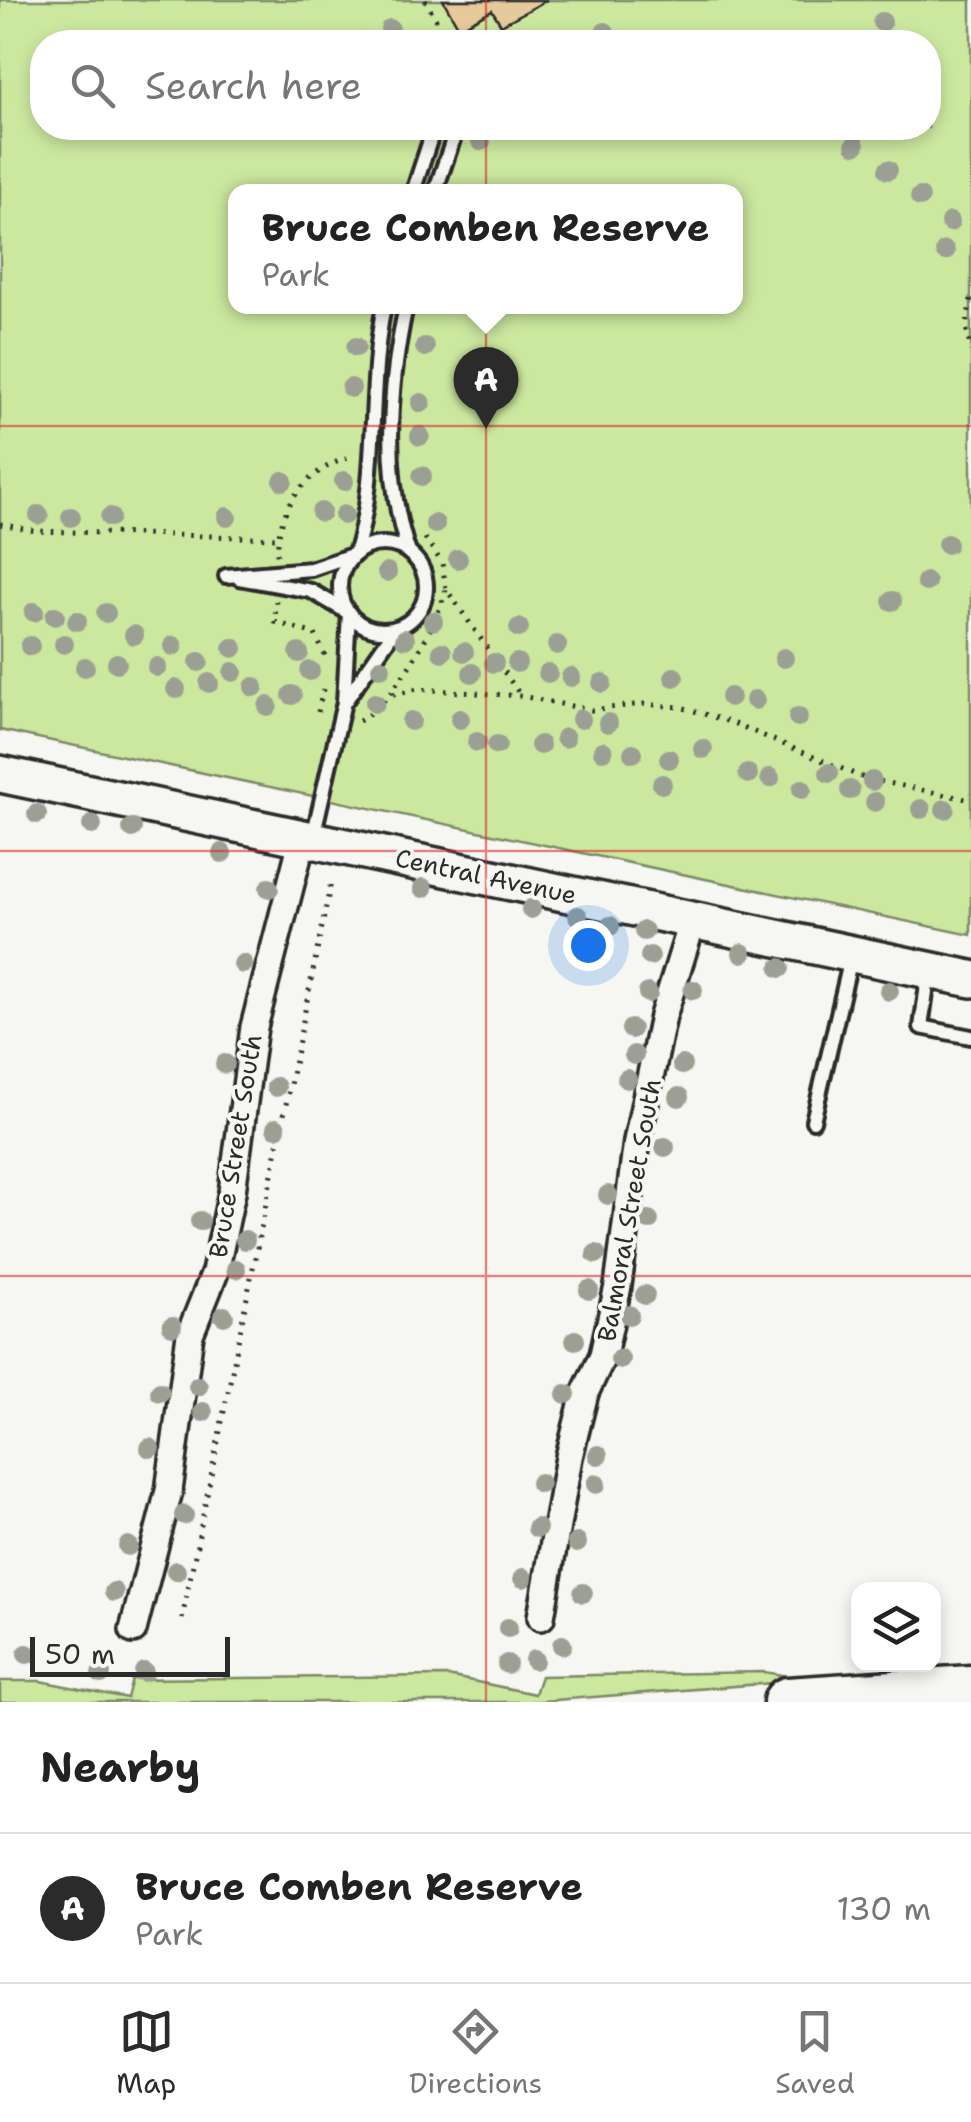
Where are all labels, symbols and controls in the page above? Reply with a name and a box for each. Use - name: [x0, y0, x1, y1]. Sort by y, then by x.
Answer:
- search box: [30, 30, 941, 140]
- icon: search: [65, 58, 120, 113]
- text: Search here: [145, 60, 362, 111]
- popup: [228, 184, 743, 314]
- text: Bruce Comben Reserve: [262, 202, 709, 253]
- text: Park: [262, 253, 330, 296]
- pin: A: [454, 346, 518, 429]
- street label: Central Avenue: [392, 840, 580, 912]
- your location: [563, 920, 614, 971]
- street label: Bruce Street South: [201, 1032, 269, 1260]
- street label: Balmoral Street South: [589, 1076, 669, 1344]
- map controls: [851, 1582, 941, 1672]
- button: layers: [851, 1582, 941, 1672]
- scale bar: [30, 1632, 230, 1676]
- text: 50 m: [45, 1635, 115, 1673]
- text: Nearby: [40, 1739, 200, 1795]
- text: Bruce Comben Reserve: [135, 1861, 583, 1912]
- text: A: [60, 1887, 85, 1930]
- text: 130 m: [836, 1887, 931, 1930]
- text: Park: [135, 1912, 204, 1955]
- tab: Map: [116, 2004, 176, 2102]
- tab: Directions: [409, 2004, 542, 2102]
- tab: Saved: [775, 2004, 855, 2102]

